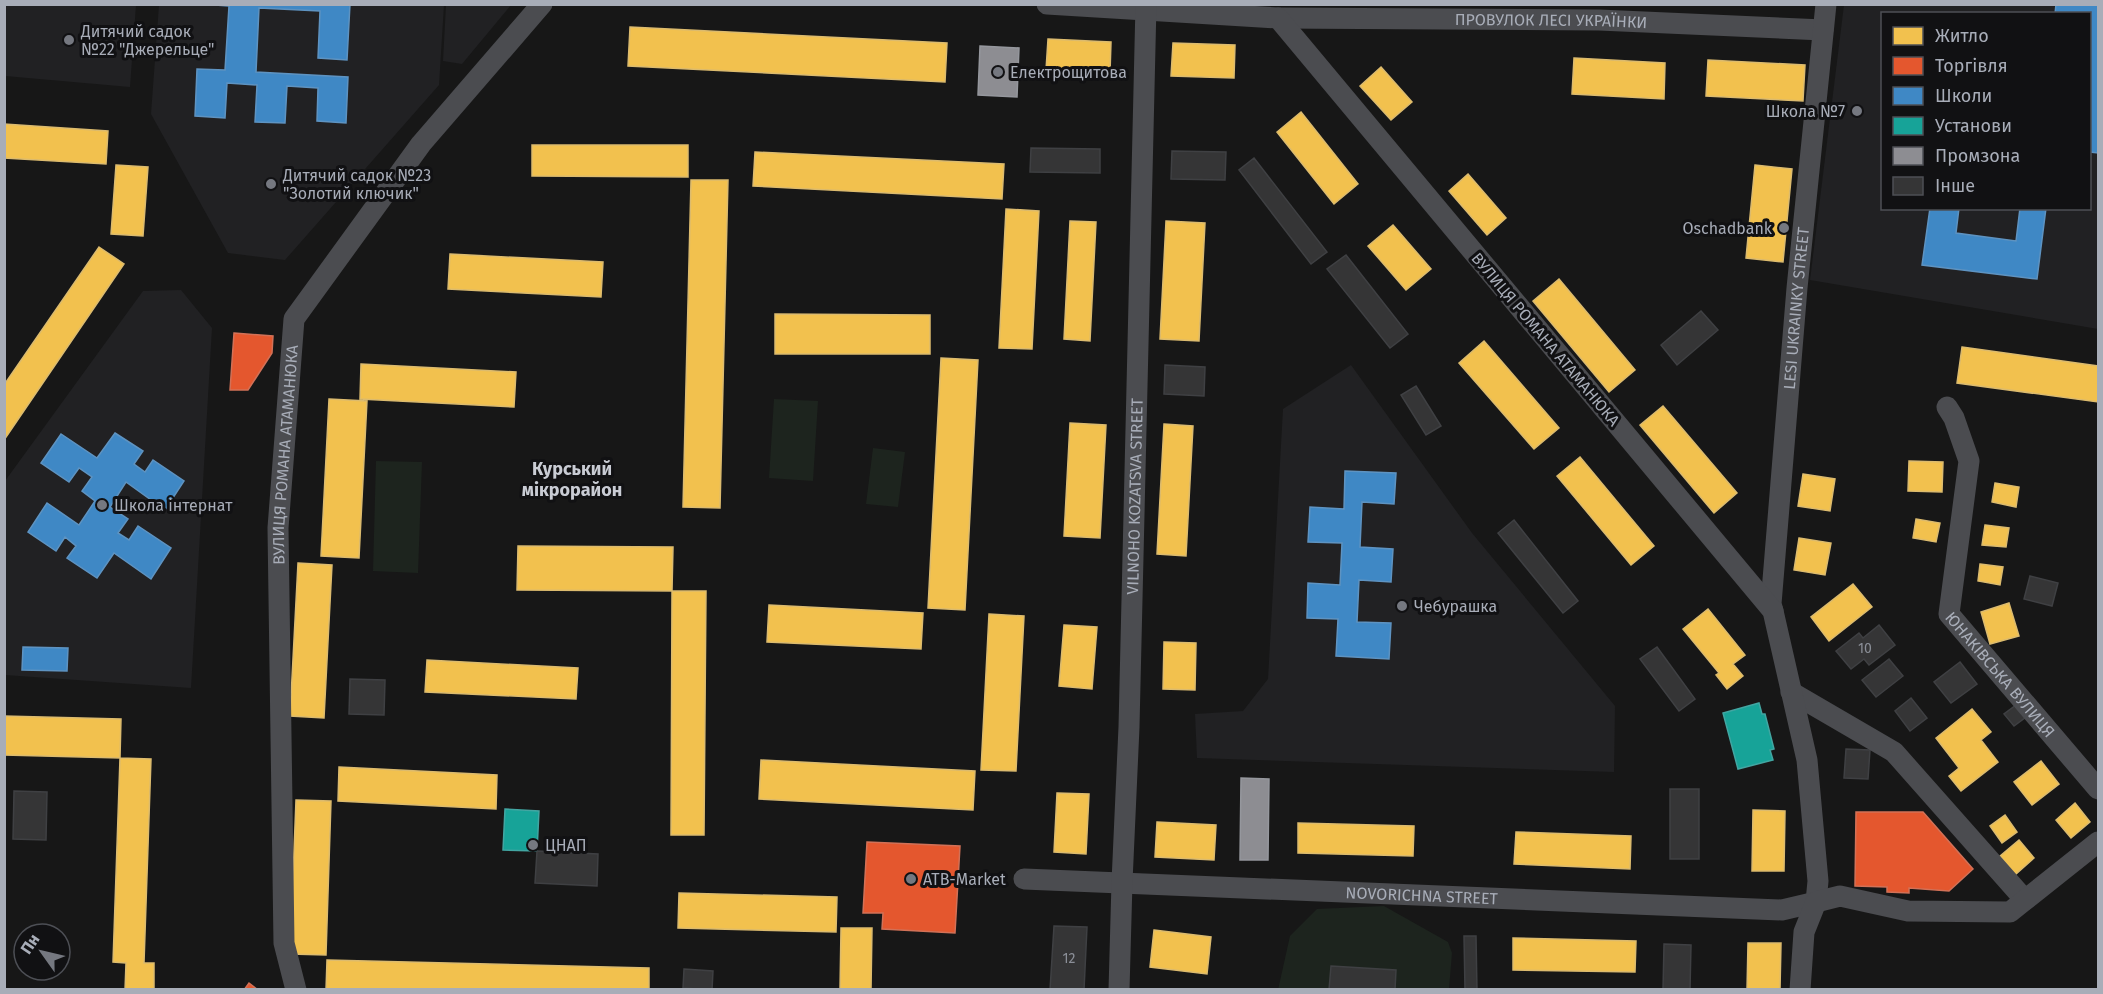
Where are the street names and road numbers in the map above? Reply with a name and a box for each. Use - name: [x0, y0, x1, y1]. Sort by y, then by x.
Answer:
- street label: ПРОВУЛОК ЛЕСІ УКРАЇНКИ: [1455, 10, 1648, 32]
- street label: LESI UKRAINKY STREET: [1780, 226, 1813, 390]
- street label: ВУЛИЦЯ РОМАНА АТАМАНЮКА: [1468, 249, 1624, 430]
- street label: ВУЛИЦЯ РОМАНА АТАМАНЮКА: [269, 343, 302, 565]
- street label: VILNOHO KOZATSVA STREET: [1123, 397, 1147, 595]
- street label: ЮНАКІВСЬКА ВУЛИЦЯ: [1941, 608, 2059, 741]
- street label: NOVORICHNA STREET: [1345, 883, 1499, 908]

